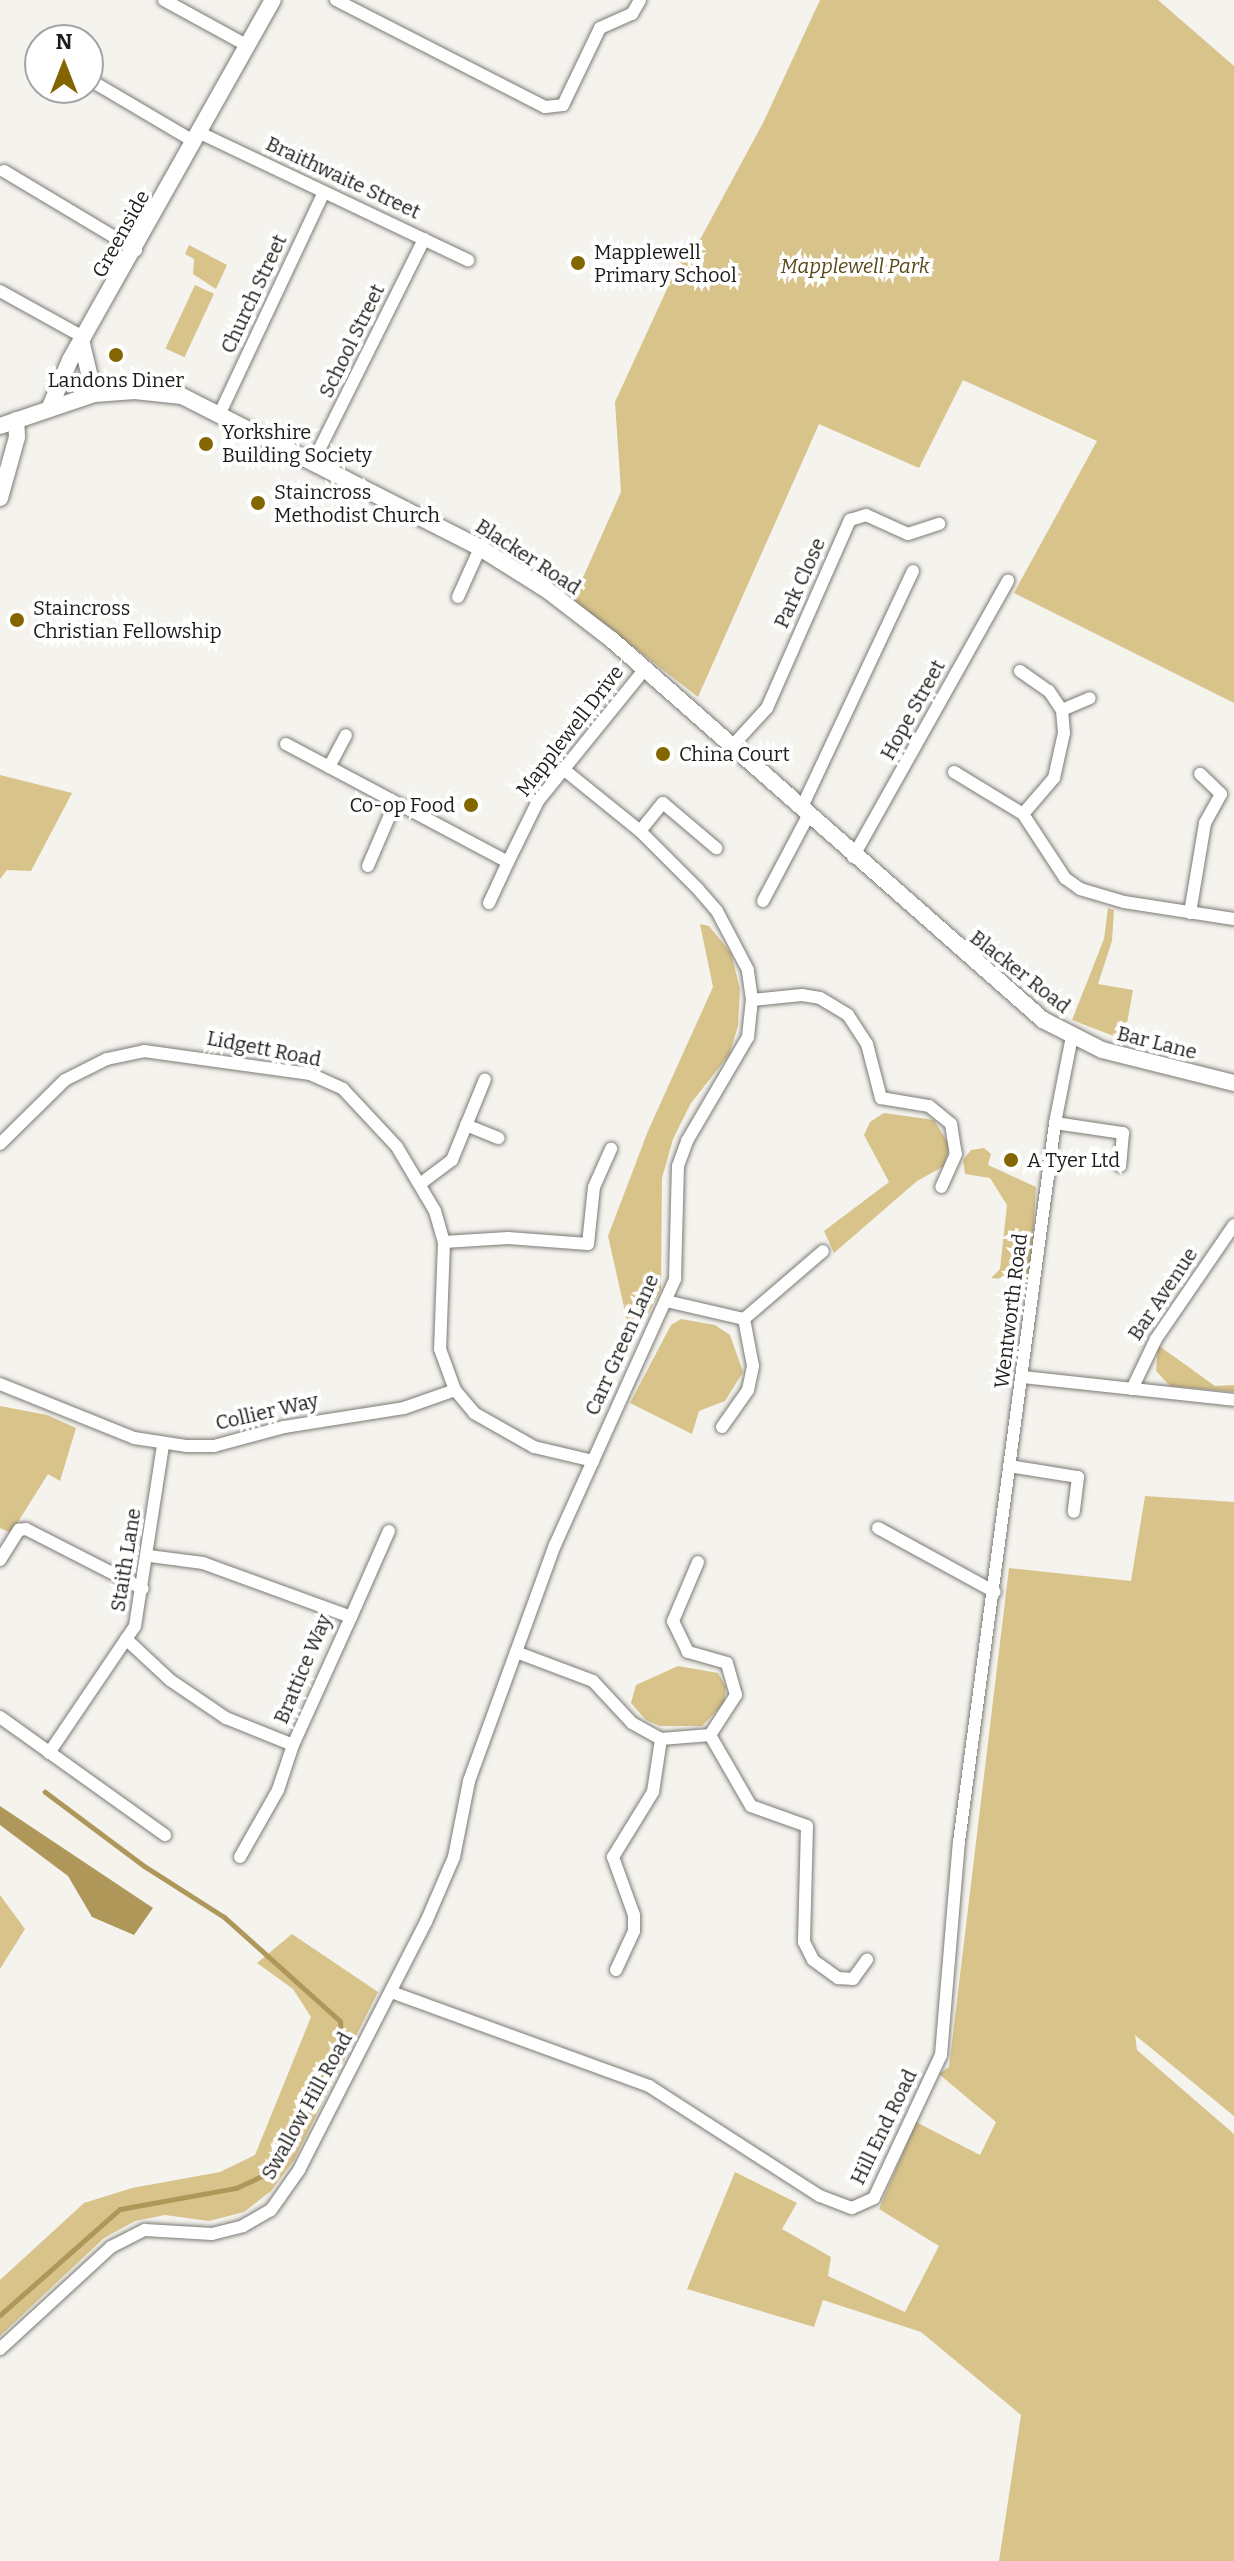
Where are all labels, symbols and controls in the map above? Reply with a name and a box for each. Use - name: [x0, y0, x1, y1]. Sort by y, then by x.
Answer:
- north arrow: [24, 24, 104, 104]
- text: N: [56, 28, 72, 55]
- street label: Braithwaite Street: [262, 132, 424, 224]
- street label: Greenside: [87, 186, 155, 282]
- street label: Church Street: [216, 231, 292, 357]
- place label: Mapplewell Primary School: [594, 240, 737, 287]
- marker: Mapplewell Primary School: [569, 254, 587, 272]
- park label: Mapplewell Park: [781, 254, 929, 278]
- street label: School Street: [314, 280, 390, 402]
- marker: Landons Diner: [107, 346, 125, 364]
- place label: Landons Diner: [48, 368, 184, 392]
- place label: Yorkshire Building Society: [222, 420, 372, 467]
- marker: Yorkshire Building Society: [197, 435, 215, 453]
- place label: Staincross Methodist Church: [274, 480, 440, 527]
- marker: Staincross Methodist Church: [249, 494, 267, 512]
- street label: Blacker Road: [471, 514, 585, 600]
- street label: Park Close: [769, 534, 831, 632]
- place label: Staincross Christian Fellowship: [33, 596, 222, 643]
- marker: Staincross Christian Fellowship: [8, 611, 26, 629]
- street label: Hope Street: [876, 656, 950, 764]
- street label: Mapplewell Drive: [511, 661, 629, 801]
- place label: China Court: [679, 742, 790, 766]
- marker: China Court: [654, 745, 672, 763]
- place label: Co-op Food: [349, 793, 455, 817]
- marker: Co-op Food: [462, 796, 480, 814]
- street label: Blacker Road: [965, 925, 1075, 1019]
- street label: Bar Lane: [1115, 1021, 1199, 1065]
- street label: Lidgett Road: [205, 1026, 323, 1072]
- place label: A Tyer Ltd: [1027, 1148, 1120, 1172]
- marker: A Tyer Ltd: [1002, 1151, 1020, 1169]
- street label: Wentworth Road: [990, 1232, 1032, 1390]
- street label: Bar Avenue: [1123, 1243, 1203, 1345]
- street label: Carr Green Lane: [580, 1271, 664, 1419]
- street label: Collier Way: [213, 1389, 321, 1435]
- street label: Staith Lane: [106, 1507, 146, 1613]
- street label: Brattice Way: [269, 1611, 337, 1727]
- street label: Swallow Hill Road: [257, 2028, 357, 2184]
- street label: Hill End Road: [846, 2065, 922, 2189]

